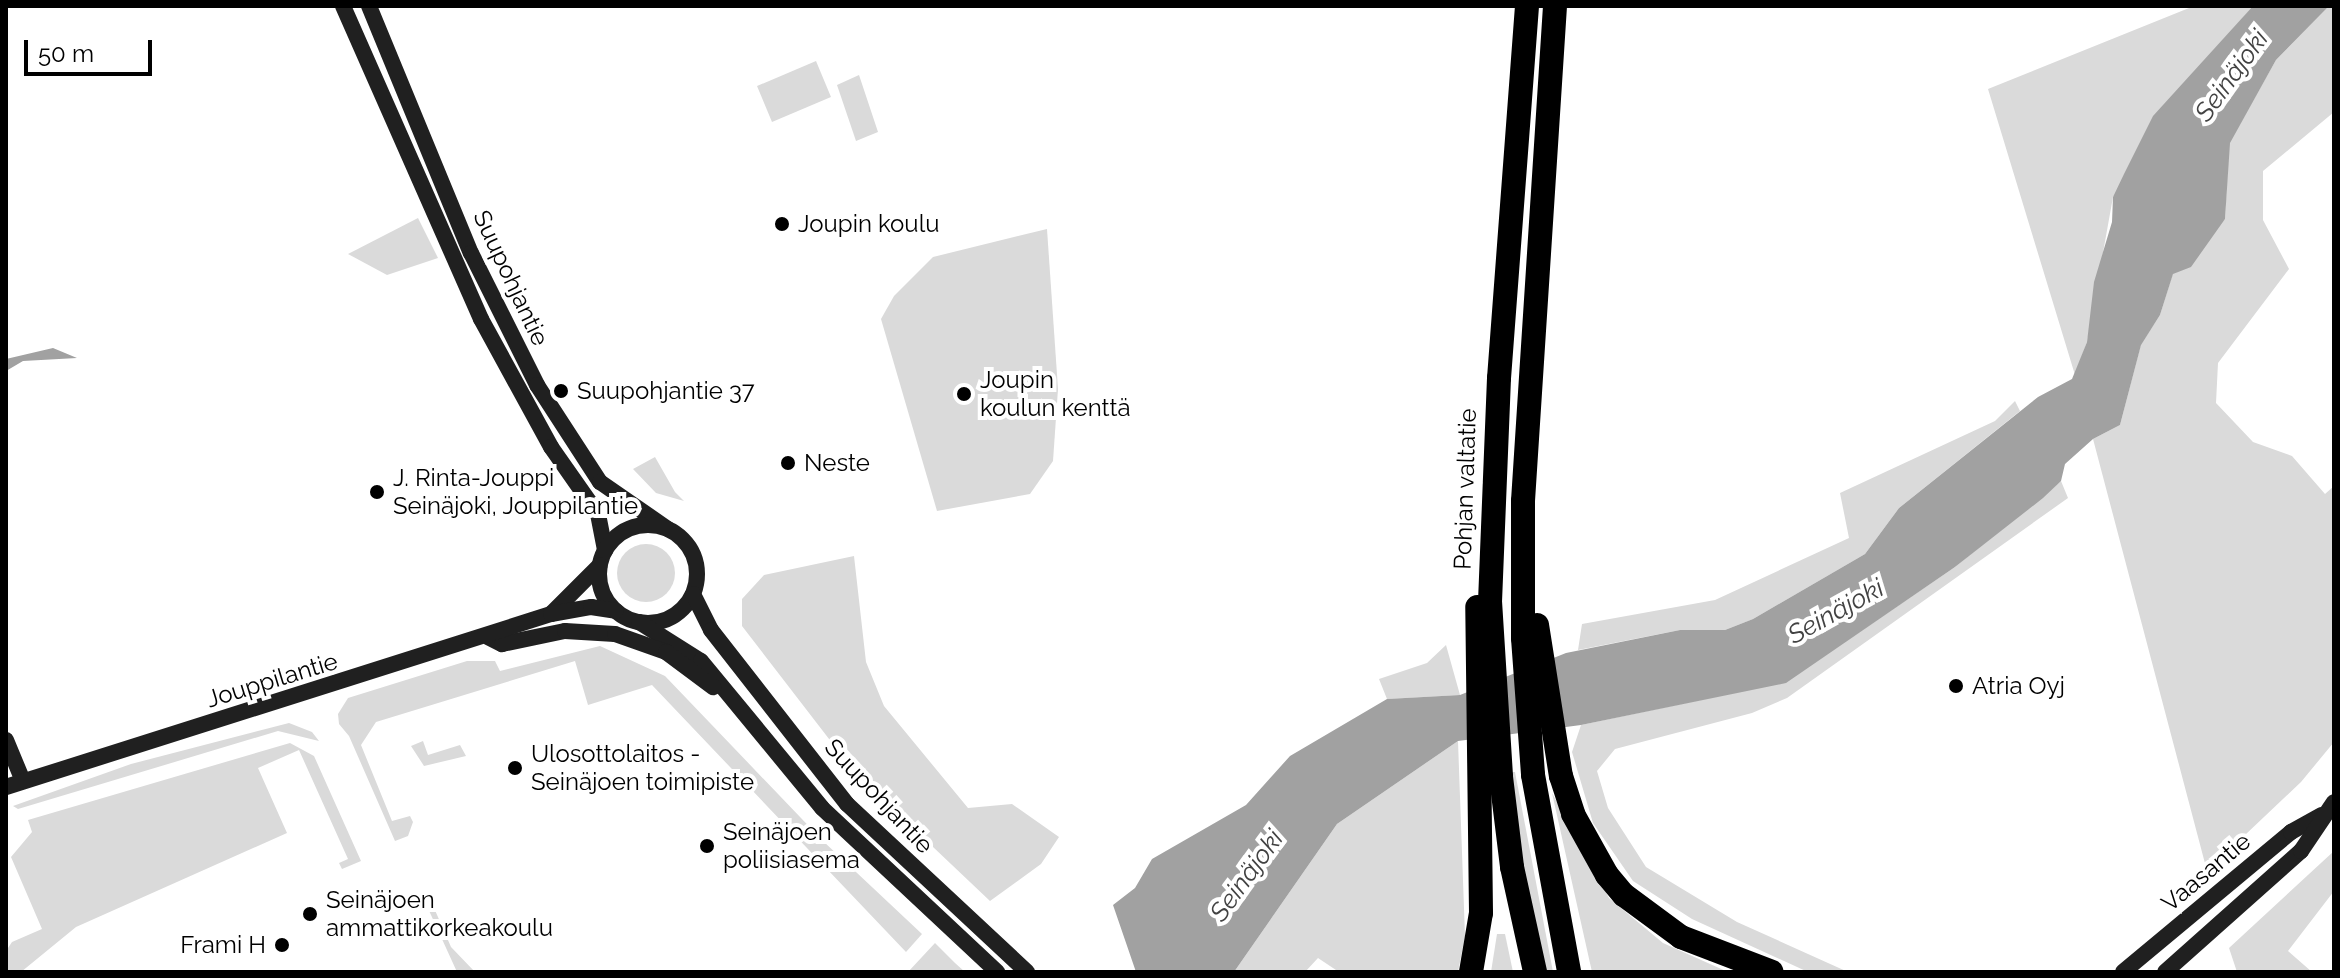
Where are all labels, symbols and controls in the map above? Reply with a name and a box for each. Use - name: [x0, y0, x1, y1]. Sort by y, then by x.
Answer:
- scale bar: [28, 24, 156, 74]
- water label: Seinäjoki: [2189, 24, 2275, 128]
- text: 50 m: [38, 39, 94, 68]
- street label: Suupohjantie: [467, 206, 555, 350]
- place label: Joupin koulu: [798, 210, 939, 238]
- marker: Joupin koulu: [773, 215, 791, 233]
- place label: Joupin koulun kenttä: [980, 366, 1131, 422]
- place label: Suupohjantie 37: [577, 377, 755, 405]
- marker: Suupohjantie 37: [552, 382, 570, 400]
- marker: Joupin koulun kenttä: [955, 385, 973, 403]
- street label: Pohjan valtatie: [1448, 408, 1482, 570]
- place label: Neste: [804, 449, 870, 477]
- marker: Neste: [779, 454, 797, 472]
- place label: J. Rinta-Jouppi Seinäjoki, Jouppilantie: [393, 464, 639, 520]
- marker: J. Rinta-Jouppi Seinäjoki, Jouppilantie: [368, 483, 386, 501]
- water label: Seinäjoki: [1783, 573, 1889, 651]
- street label: Jouppilantie: [203, 646, 341, 714]
- place label: Atria Oyj: [1972, 672, 2065, 700]
- marker: Atria Oyj: [1947, 677, 1965, 695]
- street label: Suupohjantie: [819, 733, 939, 859]
- place label: Ulosottolaitos - Seinäjoen toimipiste: [531, 740, 754, 796]
- marker: Ulosottolaitos - Seinäjoen toimipiste: [506, 759, 524, 777]
- place label: Seinäjoen poliisiasema: [723, 818, 860, 874]
- water label: Seinäjoki: [1204, 824, 1290, 928]
- street label: Vaasantie: [2156, 827, 2256, 917]
- marker: Seinäjoen poliisiasema: [698, 837, 716, 855]
- place label: Seinäjoen ammattikorkeakoulu: [326, 886, 553, 942]
- marker: Seinäjoen ammattikorkeakoulu: [301, 905, 319, 923]
- place label: Frami H: [180, 931, 266, 959]
- marker: Frami H: [273, 936, 291, 954]

